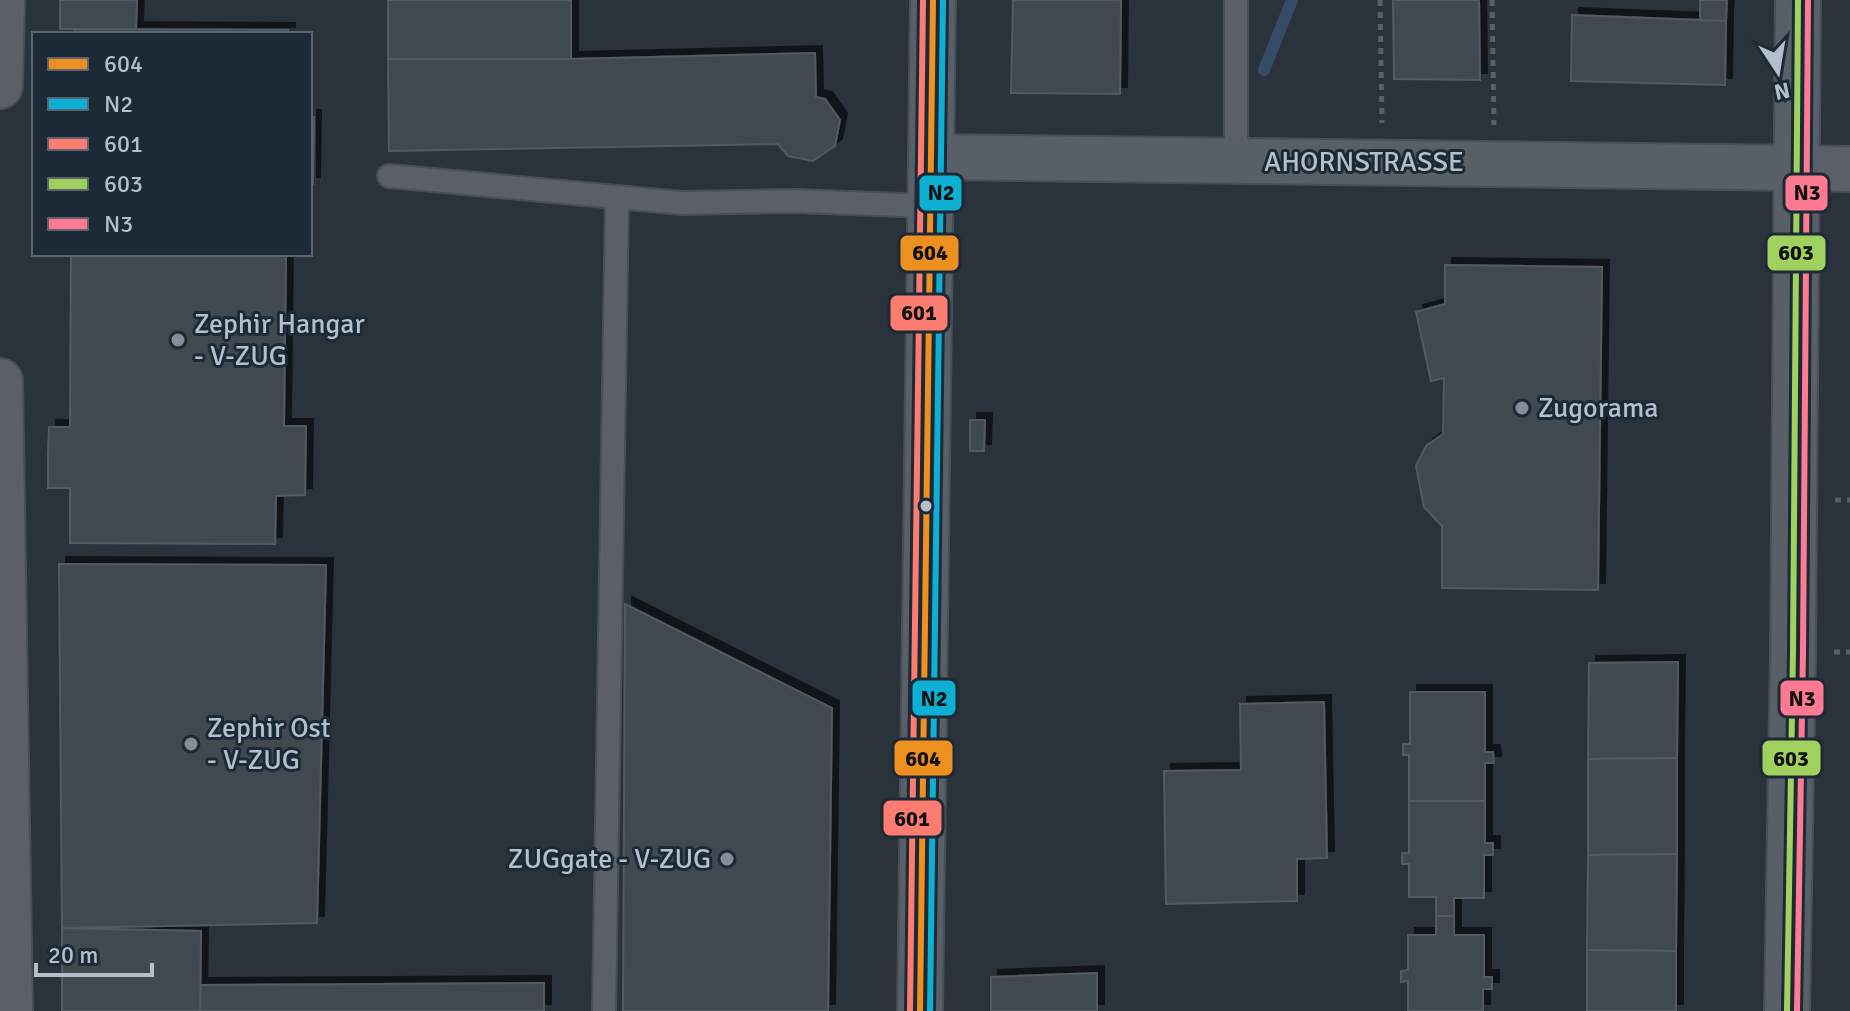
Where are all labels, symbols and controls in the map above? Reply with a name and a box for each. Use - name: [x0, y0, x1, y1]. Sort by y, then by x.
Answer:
- legend: [32, 32, 312, 256]
- north arrow: [1738, 32, 1818, 112]
- text: 604: [104, 49, 143, 79]
- text: N: [1772, 76, 1792, 106]
- text: N2: [104, 89, 133, 119]
- text: 601: [104, 129, 143, 159]
- street label: AHORNSTRASSE: [1264, 145, 1464, 179]
- text: 603: [104, 169, 143, 199]
- line badge: N2: [918, 174, 963, 212]
- line badge: N3: [1784, 174, 1829, 212]
- text: N2: [927, 179, 955, 206]
- text: N3: [1793, 179, 1821, 206]
- text: N3: [104, 209, 133, 239]
- line badge: 604: [899, 234, 960, 272]
- line badge: 603: [1766, 234, 1827, 272]
- text: 604: [912, 239, 948, 266]
- text: 603: [1778, 239, 1814, 266]
- line badge: 601: [889, 294, 949, 332]
- text: 601: [901, 299, 937, 326]
- place label: Zephir Hangar - V-ZUG: [194, 307, 365, 373]
- marker: Zephir Hangar - V-ZUG: [169, 331, 187, 349]
- place label: Zugorama: [1538, 391, 1658, 425]
- marker: Zugorama: [1513, 399, 1531, 417]
- unlabelled marker: [918, 498, 934, 514]
- line badge: N2: [911, 679, 957, 717]
- line badge: N3: [1779, 679, 1825, 717]
- text: N2: [920, 685, 948, 712]
- text: N3: [1788, 685, 1816, 712]
- place label: Zephir Ost - V-ZUG: [207, 711, 331, 777]
- marker: Zephir Ost - V-ZUG: [182, 735, 200, 753]
- line badge: 604: [893, 739, 954, 777]
- line badge: 603: [1761, 739, 1822, 777]
- text: 604: [905, 745, 941, 772]
- text: 603: [1773, 745, 1809, 772]
- line badge: 601: [882, 799, 943, 837]
- text: 601: [894, 805, 930, 832]
- place label: ZUGgate - V-ZUG: [508, 842, 711, 876]
- marker: ZUGgate - V-ZUG: [718, 850, 736, 868]
- scale bar: [36, 927, 152, 977]
- text: 20 m: [48, 940, 98, 970]

